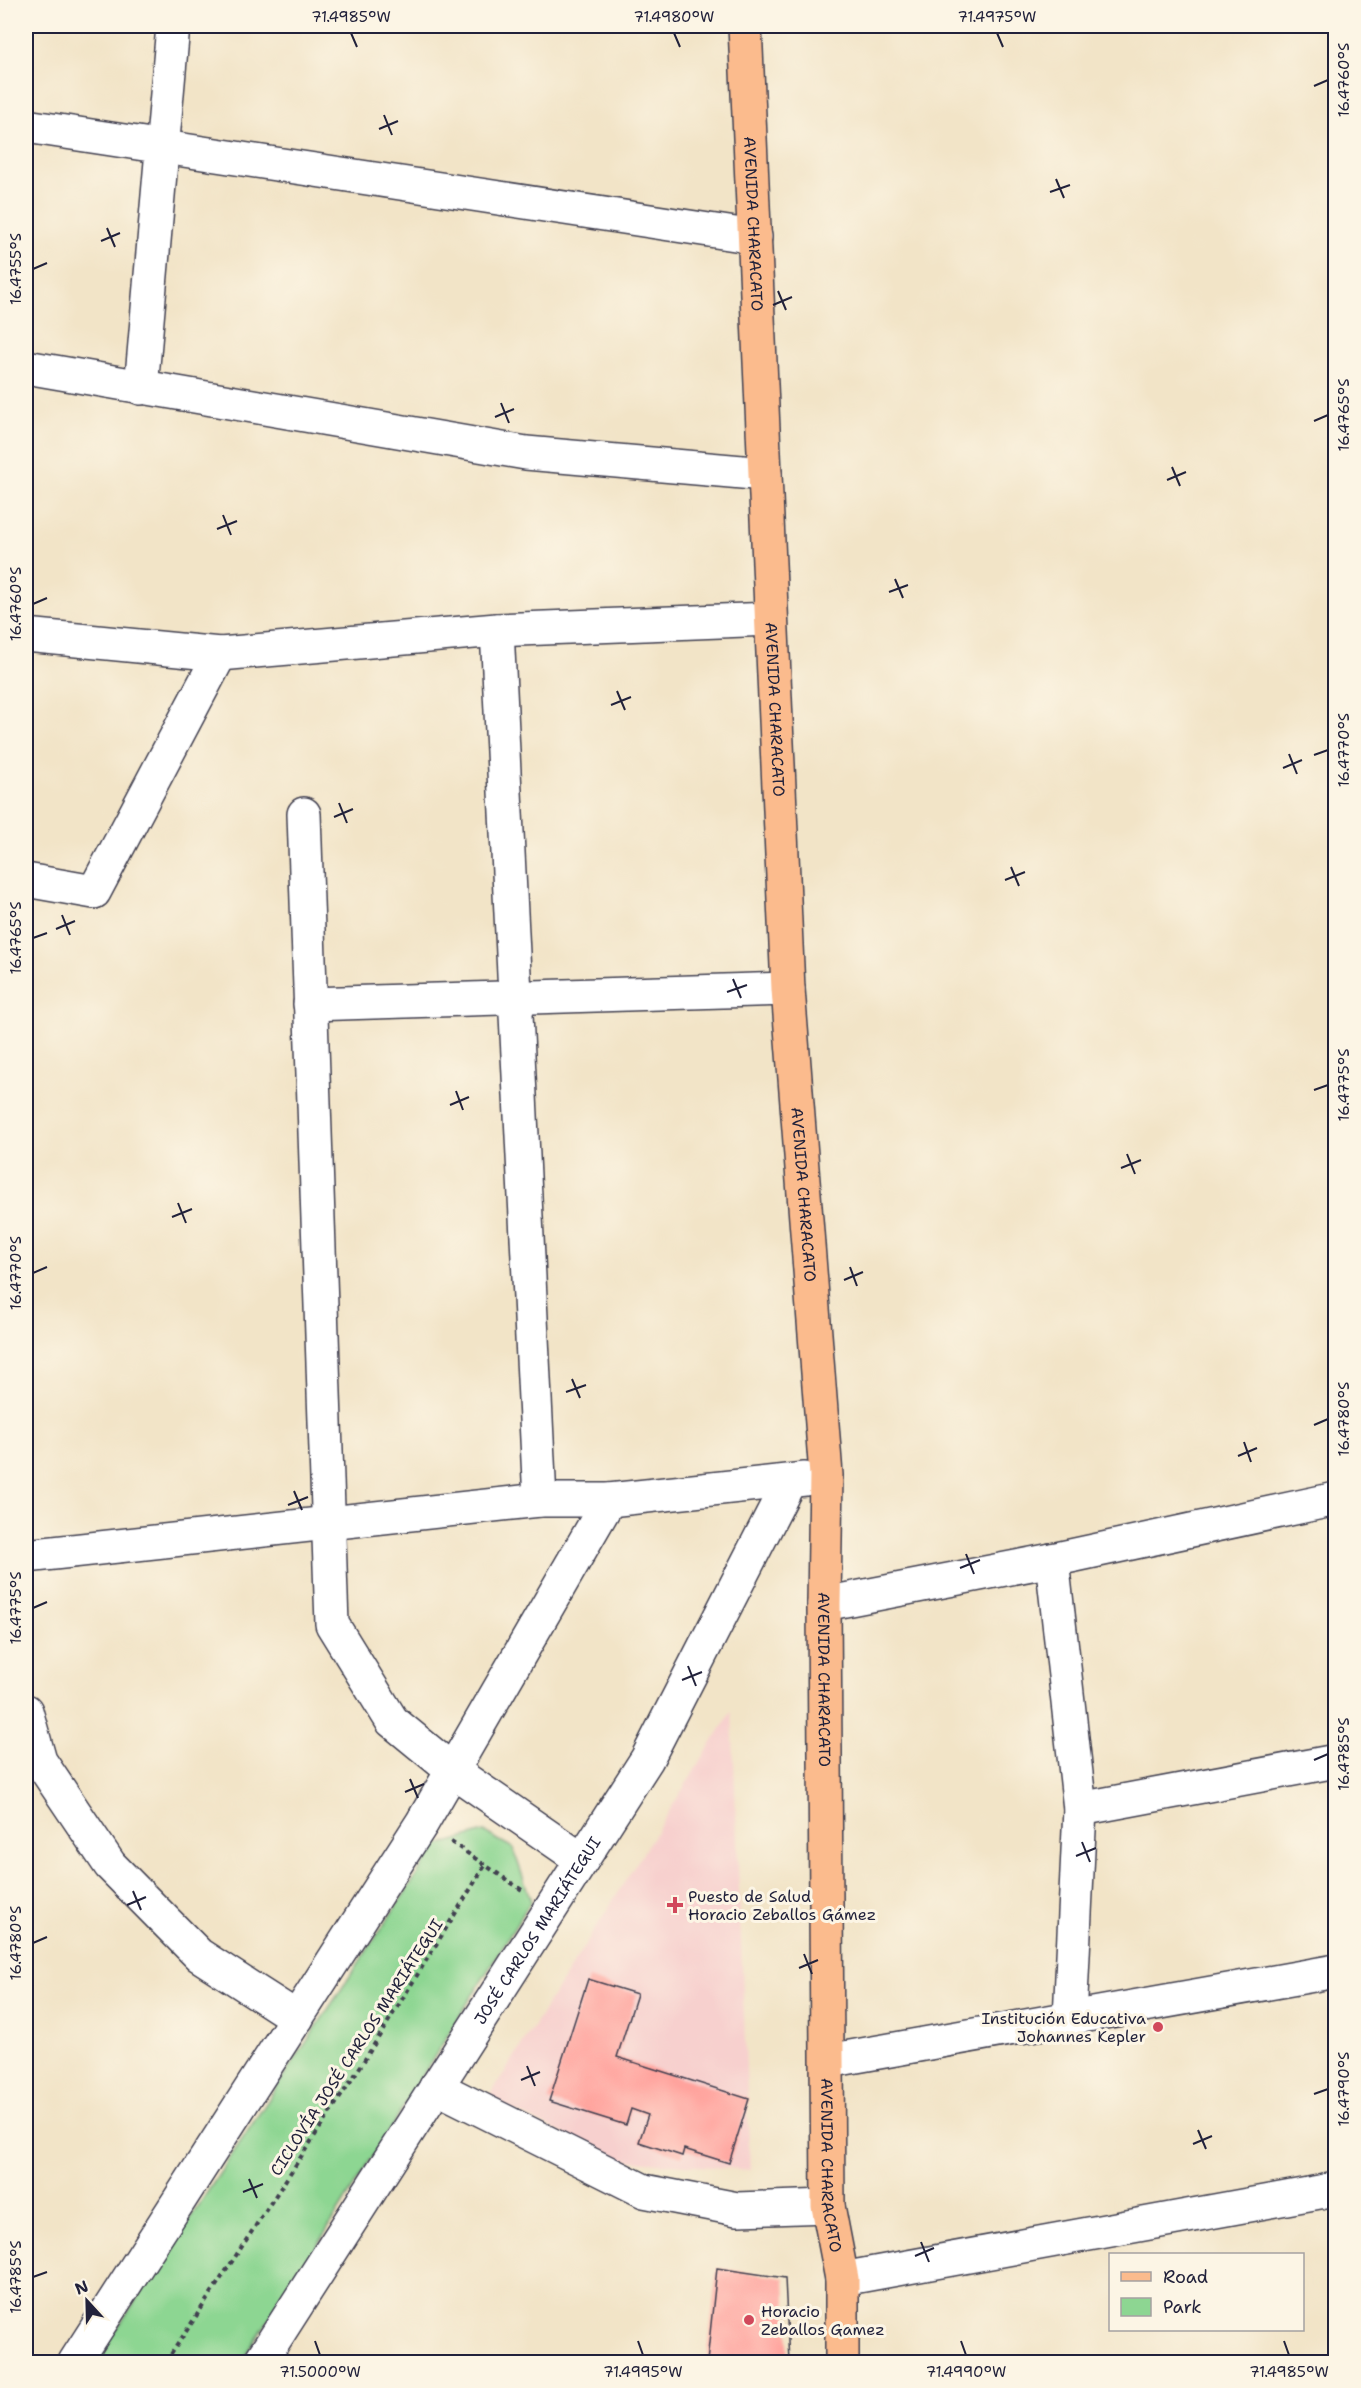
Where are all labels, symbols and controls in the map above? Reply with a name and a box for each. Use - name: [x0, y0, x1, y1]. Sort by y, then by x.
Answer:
- text: 71.4985°W: [311, 7, 391, 27]
- text: 71.4980°W: [634, 7, 714, 27]
- text: 71.4975°W: [958, 7, 1036, 27]
- text: 16.4760°S: [1334, 43, 1354, 117]
- street label: AVENIDA CHARACATO: [739, 136, 768, 312]
- text: 16.4755°S: [6, 233, 26, 305]
- text: 16.4765°S: [1334, 378, 1354, 452]
- text: 16.4760°S: [6, 567, 26, 641]
- street label: AVENIDA CHARACATO: [761, 621, 789, 797]
- text: 16.4770°S: [1334, 713, 1354, 787]
- text: 16.4765°S: [6, 901, 26, 975]
- text: 16.4775°S: [1334, 1049, 1354, 1121]
- street label: AVENIDA CHARACATO: [786, 1106, 821, 1283]
- text: 16.4770°S: [6, 1236, 26, 1310]
- text: 16.4780°S: [1334, 1382, 1354, 1456]
- text: 16.4775°S: [6, 1572, 26, 1644]
- street label: AVENIDA CHARACATO: [813, 1592, 835, 1767]
- text: 16.4785°S: [1334, 1717, 1354, 1791]
- street label: JOSÉ CARLOS MARIÁTEGUI: [469, 1833, 606, 2028]
- place label: Puesto de Salud Horacio Zeballos Gámez: [688, 1886, 876, 1925]
- marker: Puesto de Salud Horacio Zeballos Gámez: [666, 1896, 684, 1914]
- text: 16.4780°S: [6, 1906, 26, 1980]
- street label: CICLOVÍA JOSÉ CARLOS MARIÁTEGUI: [265, 1915, 448, 2180]
- place label: Institución Educativa Johannes Kepler: [981, 2008, 1146, 2047]
- marker: Institución Educativa Johannes Kepler: [1151, 2020, 1165, 2034]
- text: 16.4790°S: [1334, 2052, 1354, 2126]
- street label: AVENIDA CHARACATO: [816, 2078, 847, 2254]
- text: 16.4785°S: [6, 2240, 26, 2314]
- legend: [1109, 2253, 1304, 2331]
- text: Road: [1163, 2265, 1208, 2289]
- north arrow: [57, 2271, 117, 2331]
- text: N: [72, 2275, 91, 2300]
- text: Park: [1163, 2295, 1202, 2319]
- place label: Horacio Zeballos Gamez: [761, 2301, 885, 2340]
- marker: Horacio Zeballos Gamez: [742, 2313, 756, 2327]
- text: 71.5000°W: [279, 2362, 361, 2382]
- text: 71.4995°W: [603, 2362, 683, 2382]
- text: 71.4990°W: [926, 2362, 1006, 2382]
- text: 71.4985°W: [1249, 2362, 1329, 2382]

